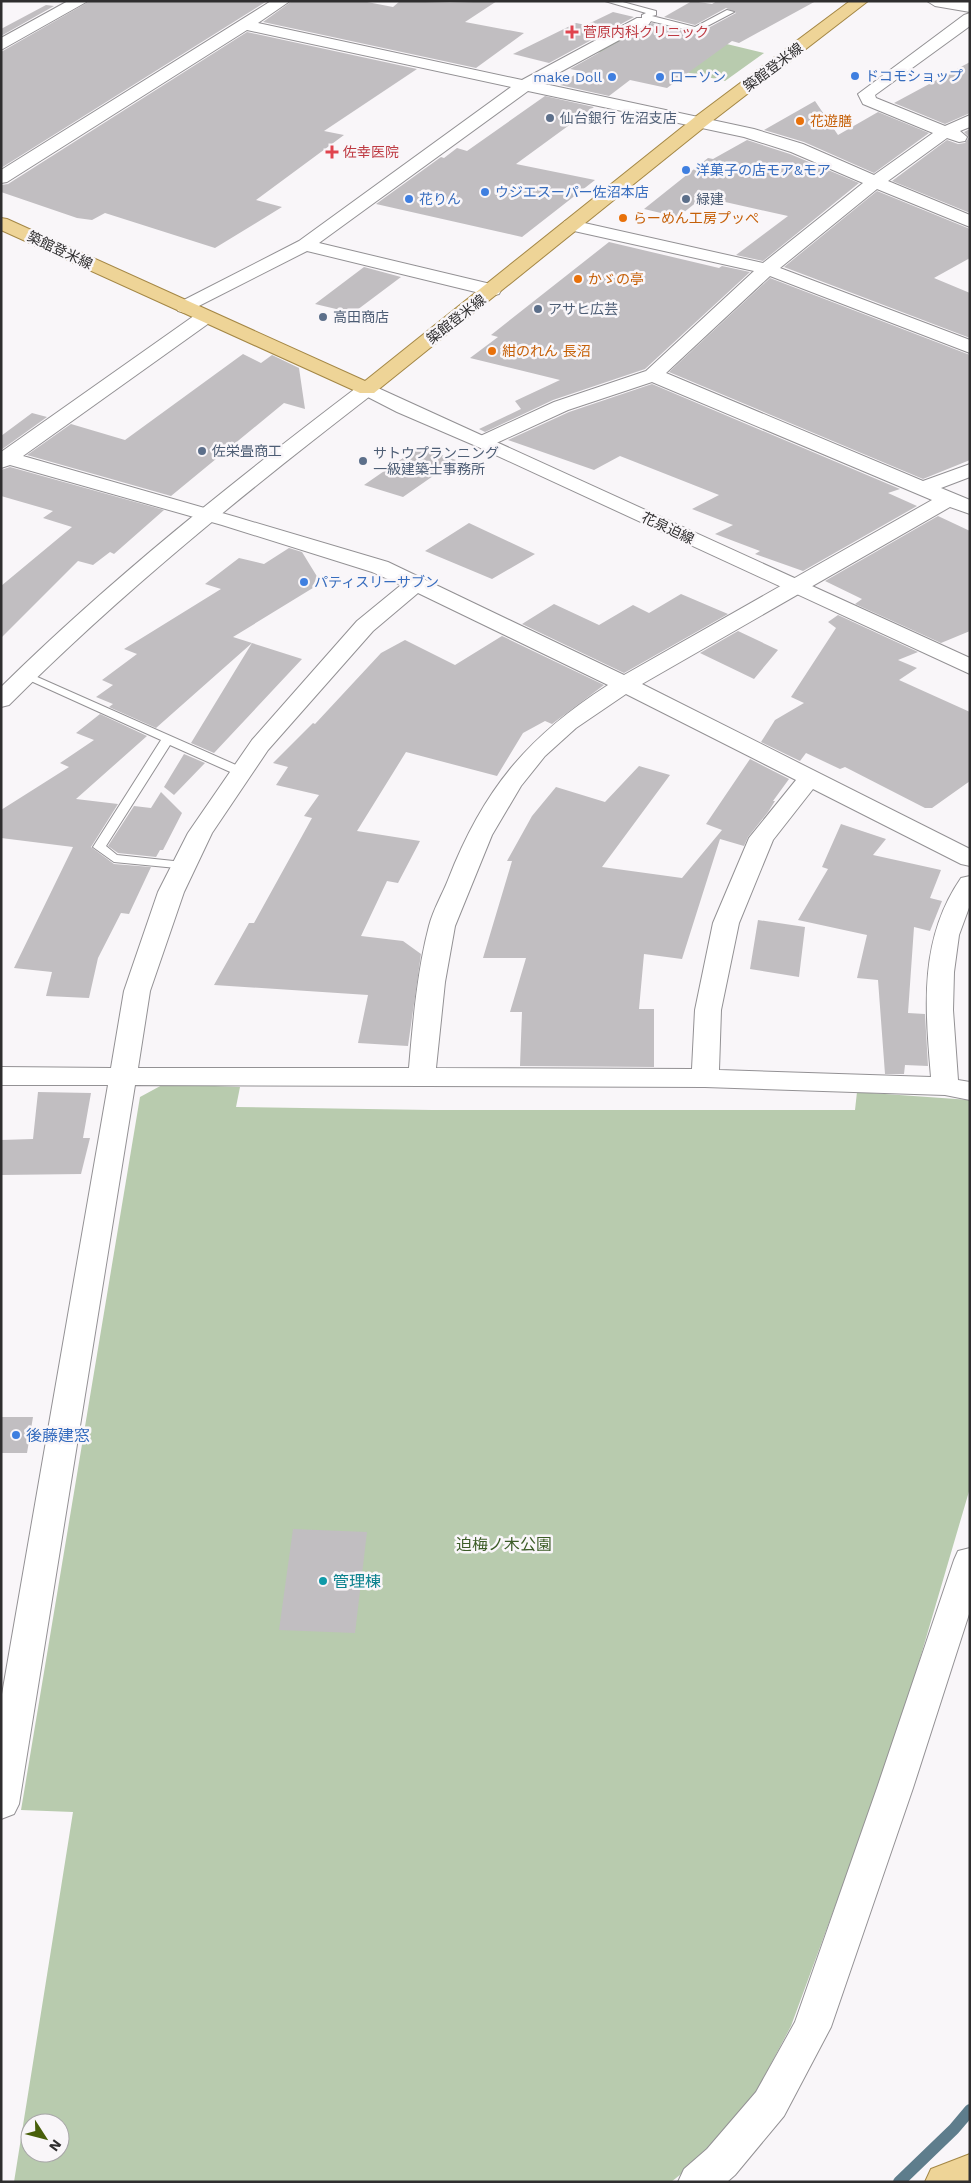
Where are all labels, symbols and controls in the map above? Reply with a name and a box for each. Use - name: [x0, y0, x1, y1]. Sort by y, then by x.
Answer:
- place label: 菅原内科クリニック: [583, 24, 709, 40]
- marker: 菅原内科クリニック: [565, 25, 579, 39]
- street label: 築館登米線: [740, 40, 806, 94]
- place label: ドコモショップ: [865, 68, 963, 84]
- place label: make Doll: [533, 69, 603, 85]
- place label: ローソン: [670, 69, 726, 85]
- marker: ドコモショップ: [849, 70, 861, 82]
- marker: make Doll: [606, 71, 618, 83]
- marker: ローソン: [654, 71, 666, 83]
- place label: 仙台銀行 佐沼支店: [560, 110, 677, 126]
- marker: 仙台銀行 佐沼支店: [544, 112, 556, 124]
- place label: 花遊膳: [810, 113, 852, 129]
- marker: 花遊膳: [794, 115, 806, 127]
- place label: 佐幸医院: [343, 144, 399, 160]
- marker: 佐幸医院: [325, 145, 339, 159]
- place label: 洋菓子の店モア&モア: [696, 162, 831, 178]
- marker: 洋菓子の店モア&モア: [680, 164, 692, 176]
- place label: ウジエスーパー佐沼本店: [495, 184, 649, 200]
- marker: ウジエスーパー佐沼本店: [479, 186, 491, 198]
- place label: 花りん: [419, 191, 461, 207]
- place label: 緑建: [696, 191, 724, 207]
- marker: 花りん: [403, 193, 415, 205]
- marker: 緑建: [680, 193, 692, 205]
- place label: らーめん工房プッぺ: [633, 210, 759, 226]
- marker: らーめん工房プッぺ: [617, 212, 629, 224]
- street label: 築館登米線: [25, 228, 95, 272]
- place label: かゞの亭: [588, 271, 644, 287]
- marker: かゞの亭: [572, 273, 584, 285]
- street label: 築館登米線: [423, 291, 489, 347]
- place label: アサヒ広芸: [548, 301, 618, 317]
- marker: アサヒ広芸: [532, 303, 544, 315]
- place label: 高田商店: [333, 309, 389, 325]
- marker: 高田商店: [317, 311, 329, 323]
- place label: 紺のれん 長沼: [502, 343, 591, 359]
- marker: 紺のれん 長沼: [486, 345, 498, 357]
- place label: 佐栄畳商工: [212, 443, 282, 459]
- marker: 佐栄畳商工: [196, 445, 208, 457]
- place label: サトウプランニング 一級建築士事務所: [373, 445, 499, 477]
- marker: サトウプランニング 一級建築士事務所: [357, 455, 369, 467]
- street label: 花泉迫線: [639, 509, 697, 547]
- place label: パティスリーサブン: [314, 574, 439, 590]
- marker: パティスリーサブン: [298, 576, 310, 588]
- place label: 後藤建窓: [26, 1426, 90, 1445]
- marker: 後藤建窓: [10, 1429, 22, 1441]
- park label: 迫梅ノ木公園: [456, 1535, 552, 1554]
- place label: 管理棟: [333, 1572, 381, 1591]
- marker: 管理棟: [317, 1575, 329, 1587]
- north arrow: [20, 2113, 70, 2163]
- text: N: [46, 2137, 65, 2155]

